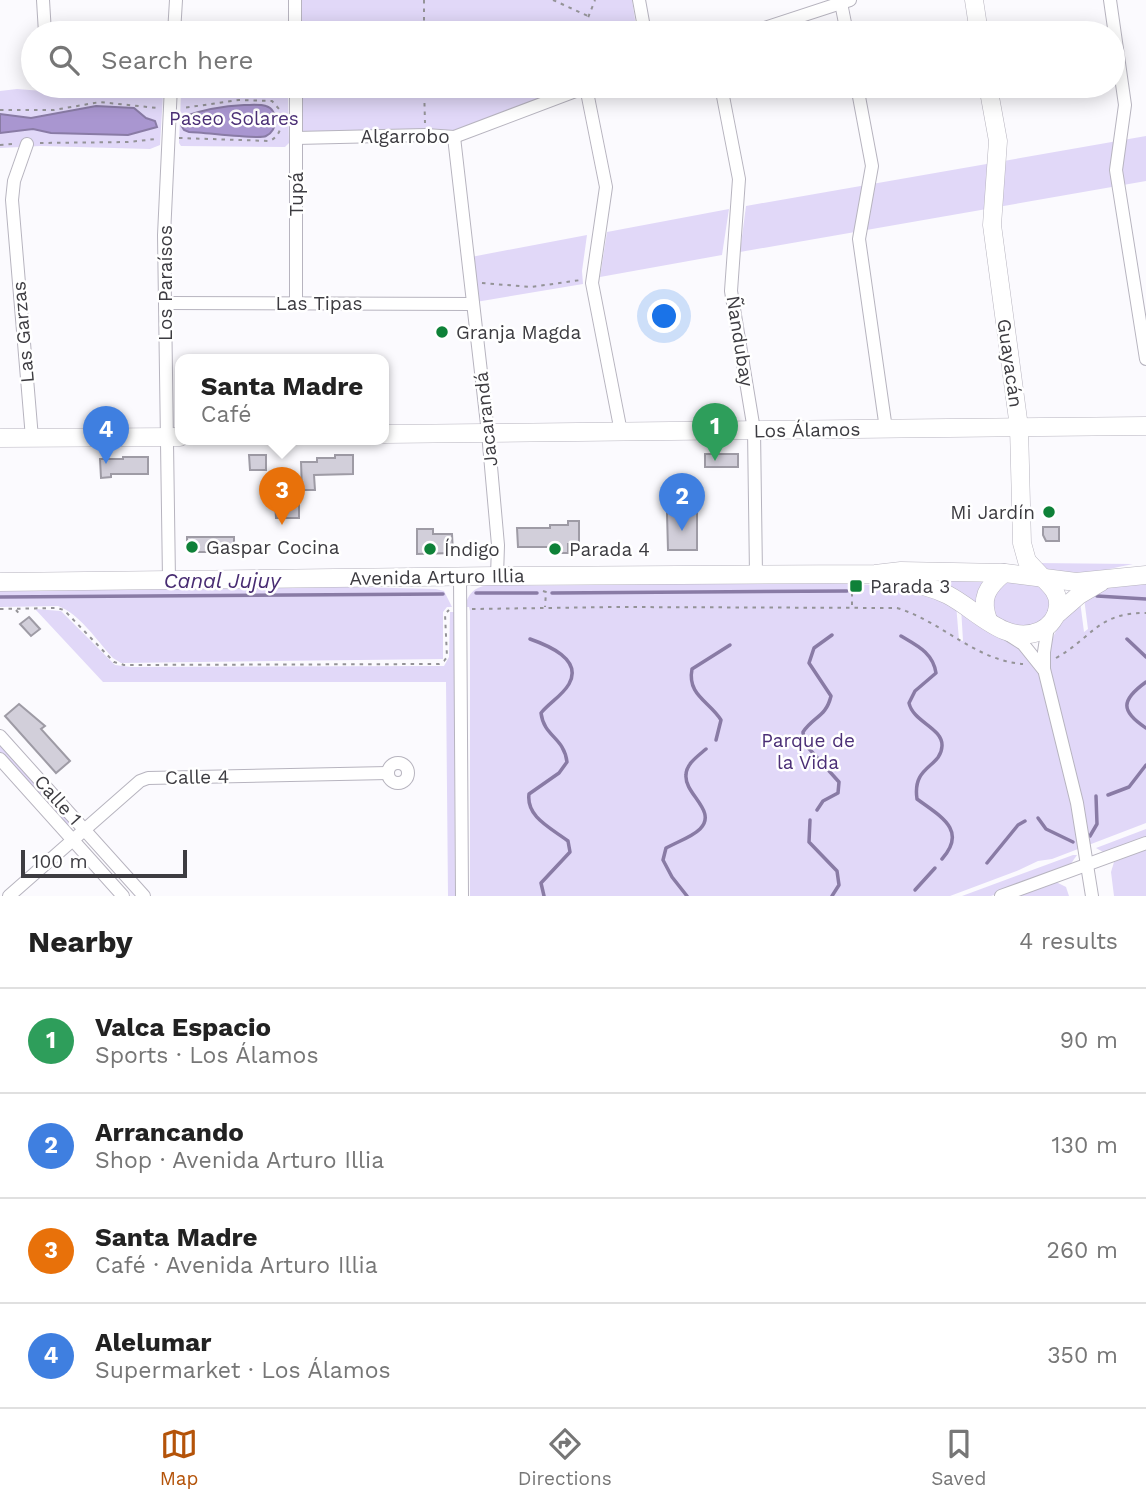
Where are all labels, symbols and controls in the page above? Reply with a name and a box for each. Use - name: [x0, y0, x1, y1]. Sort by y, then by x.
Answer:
- search box: [21, 21, 1125, 98]
- icon: search: [45, 41, 83, 79]
- text: Search here: [101, 45, 253, 75]
- park label: Paseo Solares: [169, 107, 299, 130]
- street label: Algarrobo: [360, 125, 450, 148]
- street label: Tupá: [285, 171, 308, 216]
- street label: Los Paraísos: [154, 225, 177, 341]
- street label: Las Garzas: [7, 280, 39, 384]
- street label: Las Tipas: [275, 292, 363, 315]
- street label: Ñandubay: [721, 294, 759, 388]
- your location: [647, 299, 681, 333]
- street label: Guayacán: [992, 317, 1028, 409]
- place label: Granja Magda: [456, 321, 581, 344]
- marker: Granja Magda: [434, 324, 450, 340]
- popup: [175, 354, 389, 445]
- street label: Jacarandá: [470, 370, 502, 468]
- text: Santa Madre: [201, 371, 363, 401]
- text: Café: [201, 401, 251, 428]
- pin: 1: [692, 403, 738, 461]
- pin: 4: [83, 406, 129, 464]
- street label: Los Álamos: [753, 418, 861, 442]
- pin: 3: [259, 467, 305, 525]
- pin: 2: [659, 473, 705, 531]
- place label: Mi Jardín: [950, 501, 1035, 524]
- marker: Mi Jardín: [1041, 504, 1057, 520]
- place label: Gaspar Cocina: [206, 536, 340, 559]
- place label: Índigo: [444, 538, 500, 561]
- place label: Parada 4: [569, 538, 650, 561]
- marker: Gaspar Cocina: [184, 539, 200, 555]
- marker: Índigo: [422, 541, 438, 557]
- marker: Parada 4: [547, 541, 563, 557]
- street label: Avenida Arturo Illia: [349, 564, 525, 590]
- water label: Canal Jujuy: [163, 568, 282, 593]
- place label: Parada 3: [870, 575, 950, 598]
- marker: Parada 3: [848, 578, 864, 594]
- park label: Parque de la Vida: [761, 729, 855, 774]
- street label: Calle 4: [165, 765, 229, 789]
- street label: Calle 1: [29, 770, 87, 830]
- scale bar: [21, 847, 187, 879]
- text: 100 m: [32, 850, 88, 873]
- text: Nearby: [28, 924, 133, 959]
- text: 4 results: [1019, 928, 1118, 955]
- text: Valca Espacio: [95, 1012, 271, 1042]
- text: 1: [46, 1027, 56, 1054]
- text: 90 m: [1060, 1027, 1118, 1054]
- text: Sports · Los Álamos: [95, 1042, 319, 1069]
- text: Arrancando: [95, 1117, 244, 1147]
- text: 2: [44, 1132, 58, 1159]
- text: 130 m: [1052, 1132, 1118, 1159]
- text: Shop · Avenida Arturo Illia: [95, 1147, 384, 1174]
- text: Santa Madre: [95, 1222, 258, 1252]
- text: 3: [44, 1237, 58, 1264]
- text: 260 m: [1047, 1237, 1118, 1264]
- text: Café · Avenida Arturo Illia: [95, 1252, 378, 1279]
- text: Alelumar: [95, 1327, 211, 1357]
- text: 4: [44, 1342, 58, 1369]
- text: 350 m: [1047, 1342, 1118, 1369]
- text: Supermarket · Los Álamos: [95, 1357, 391, 1384]
- tab: Map: [160, 1425, 198, 1490]
- tab: Directions: [518, 1425, 612, 1490]
- tab: Saved: [931, 1425, 986, 1490]

